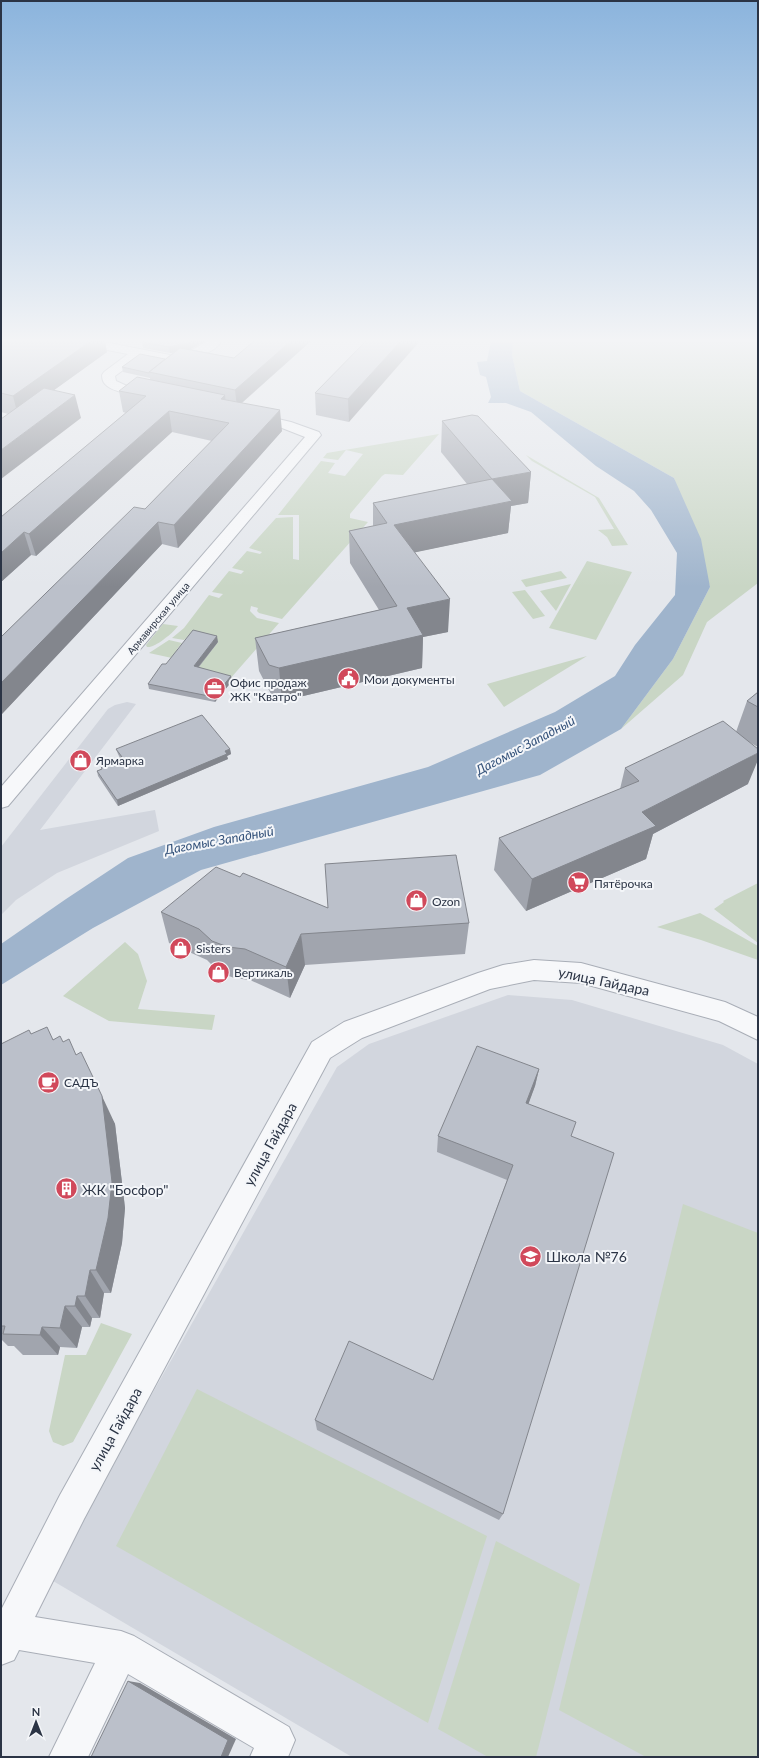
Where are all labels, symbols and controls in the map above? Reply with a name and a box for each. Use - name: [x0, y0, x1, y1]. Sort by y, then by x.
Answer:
- street label: Армавирская улица: [124, 579, 192, 656]
- public building icon: Мои документы: [335, 666, 361, 692]
- place label: Мои документы: [364, 672, 455, 687]
- place label: Офис продаж ЖК "Кватро": [230, 675, 307, 704]
- office icon: Офис продаж ЖК "Кватро": [202, 676, 228, 702]
- water label: Дагомыс Западный: [472, 712, 578, 778]
- shop icon: Ярмарка: [68, 747, 94, 773]
- place label: Ярмарка: [95, 753, 144, 768]
- water label: Дагомыс Западный: [162, 823, 275, 858]
- supermarket icon: Пятёрочка: [566, 870, 592, 896]
- place label: Пятёрочка: [594, 876, 653, 891]
- shop icon: Ozon: [404, 888, 430, 914]
- place label: Ozon: [432, 894, 460, 909]
- shop icon: Sisters: [168, 935, 194, 961]
- place label: Sisters: [196, 941, 231, 956]
- shop icon: Вертикаль: [206, 959, 232, 985]
- street label: улица Гайдара: [557, 963, 651, 999]
- place label: Вертикаль: [234, 965, 293, 980]
- cafe icon: САДЪ: [35, 1069, 61, 1095]
- place label: САДЪ: [64, 1075, 98, 1090]
- street label: улица Гайдара: [240, 1099, 300, 1189]
- building icon: ЖК "Босфор": [54, 1176, 80, 1202]
- place label: ЖК "Босфор": [82, 1181, 168, 1198]
- school or university icon: Школа №76: [518, 1243, 544, 1269]
- place label: Школа №76: [546, 1248, 627, 1265]
- street label: улица Гайдара: [85, 1384, 145, 1474]
- north arrow: [16, 1702, 56, 1742]
- text: N: [32, 1705, 40, 1718]

